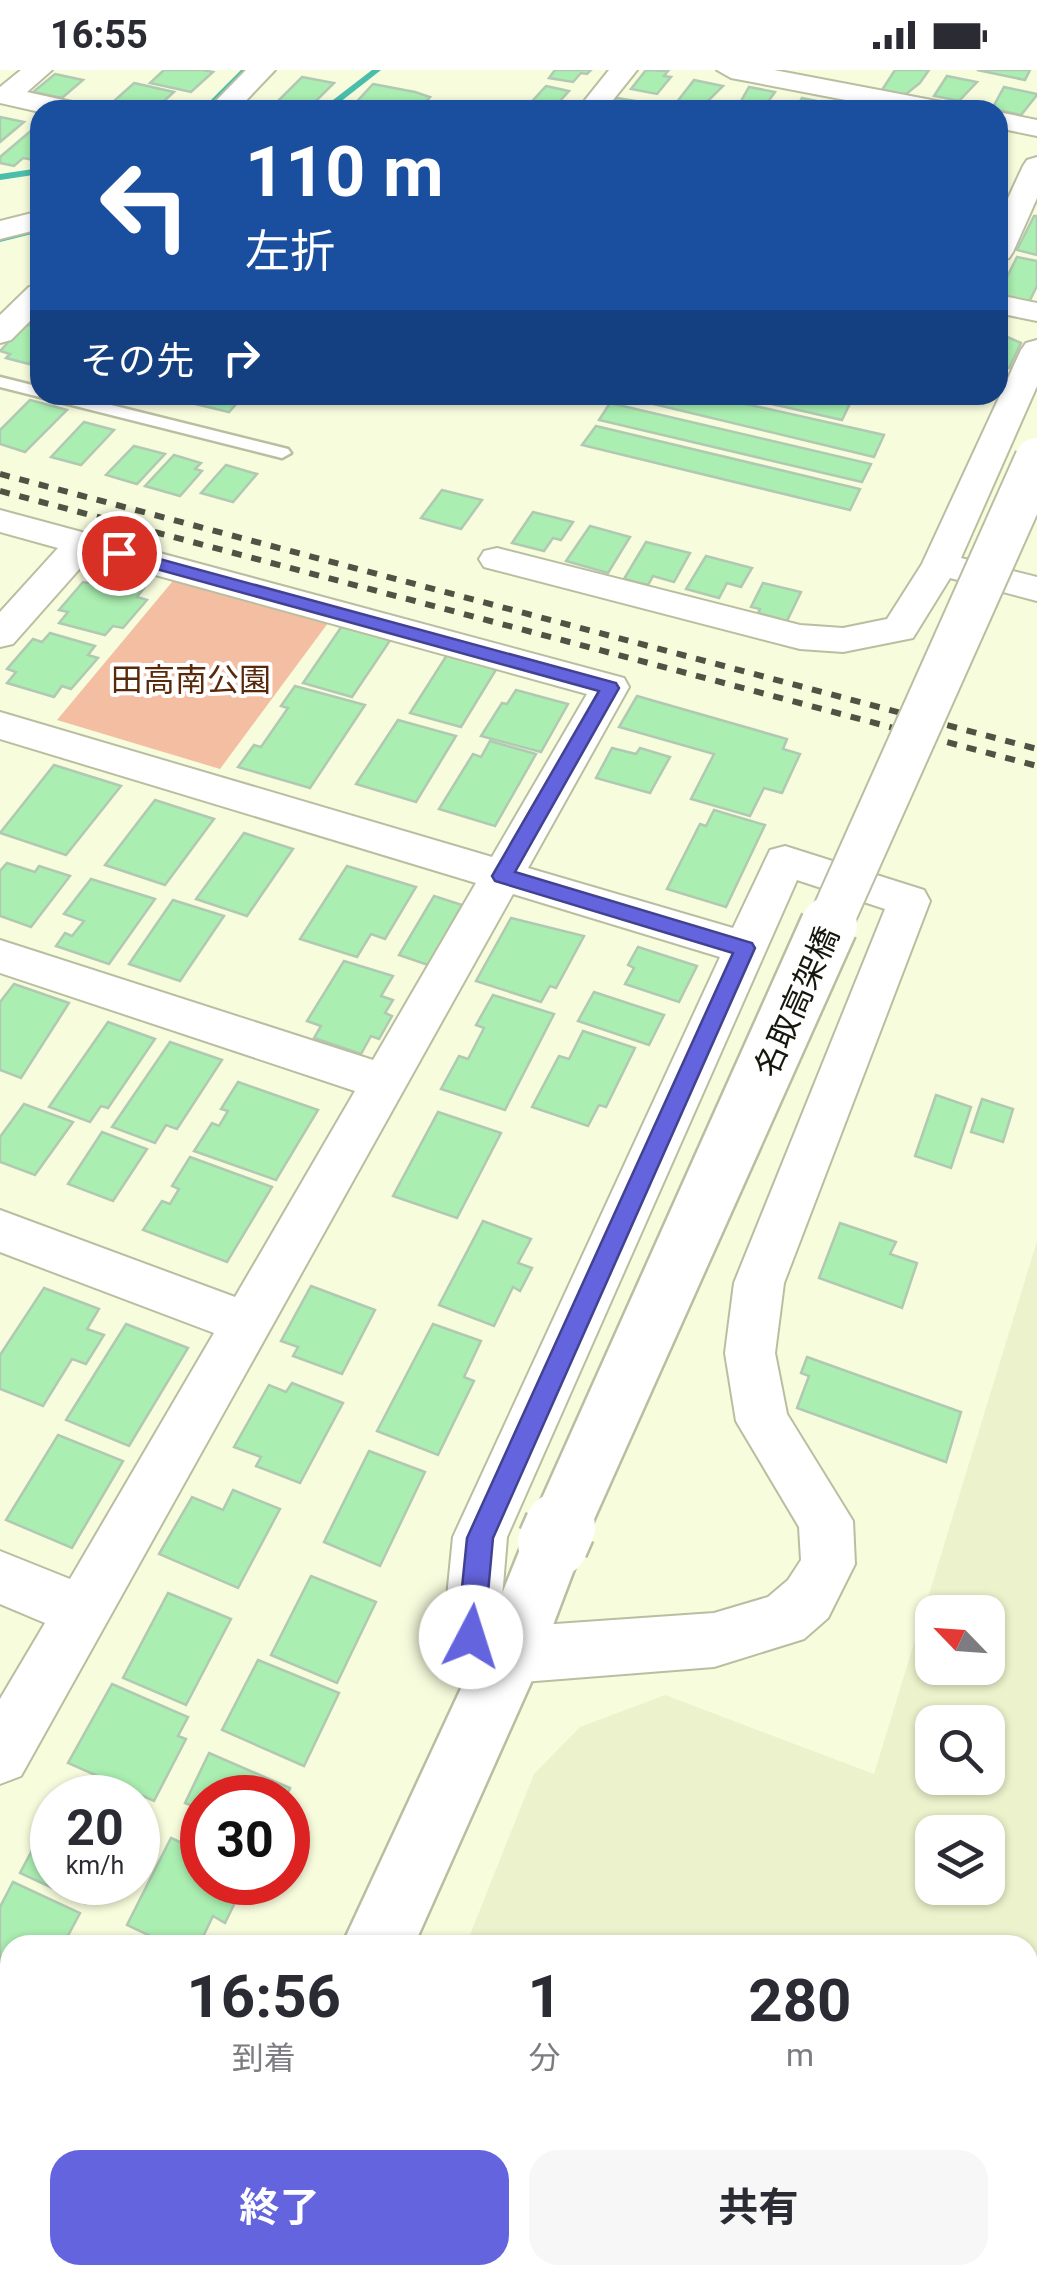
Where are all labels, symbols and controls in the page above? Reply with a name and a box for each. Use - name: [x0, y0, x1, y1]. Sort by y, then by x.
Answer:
- text: 16:55: [50, 13, 148, 57]
- text: 110 m: [245, 131, 444, 213]
- icon: left: [80, 140, 210, 270]
- text: 左折: [245, 225, 335, 278]
- icon: right: [214, 330, 269, 385]
- text: その先: [80, 339, 194, 383]
- pin: [77, 511, 162, 596]
- icon: arrive: [92, 526, 147, 581]
- park label: 田高南公園: [111, 661, 271, 699]
- street label: 名取高架橋: [747, 921, 847, 1083]
- position arrow: [419, 1585, 523, 1689]
- north arrow: [915, 1595, 1005, 1685]
- map controls: [915, 1595, 1005, 1905]
- button: search: [915, 1705, 1005, 1795]
- speed limit sign: 30: [180, 1775, 310, 1905]
- text: 20: [66, 1799, 124, 1857]
- button: layers: [915, 1815, 1005, 1905]
- text: km/h: [66, 1851, 124, 1880]
- text: 16:56: [186, 1961, 341, 2032]
- text: 1: [527, 1961, 562, 2032]
- text: 280: [748, 1965, 852, 2036]
- text: m: [786, 2036, 814, 2074]
- text: 到着: [232, 2039, 296, 2077]
- text: 分: [529, 2039, 561, 2077]
- button: 終了: [50, 2150, 509, 2265]
- button: 共有: [529, 2150, 988, 2265]

